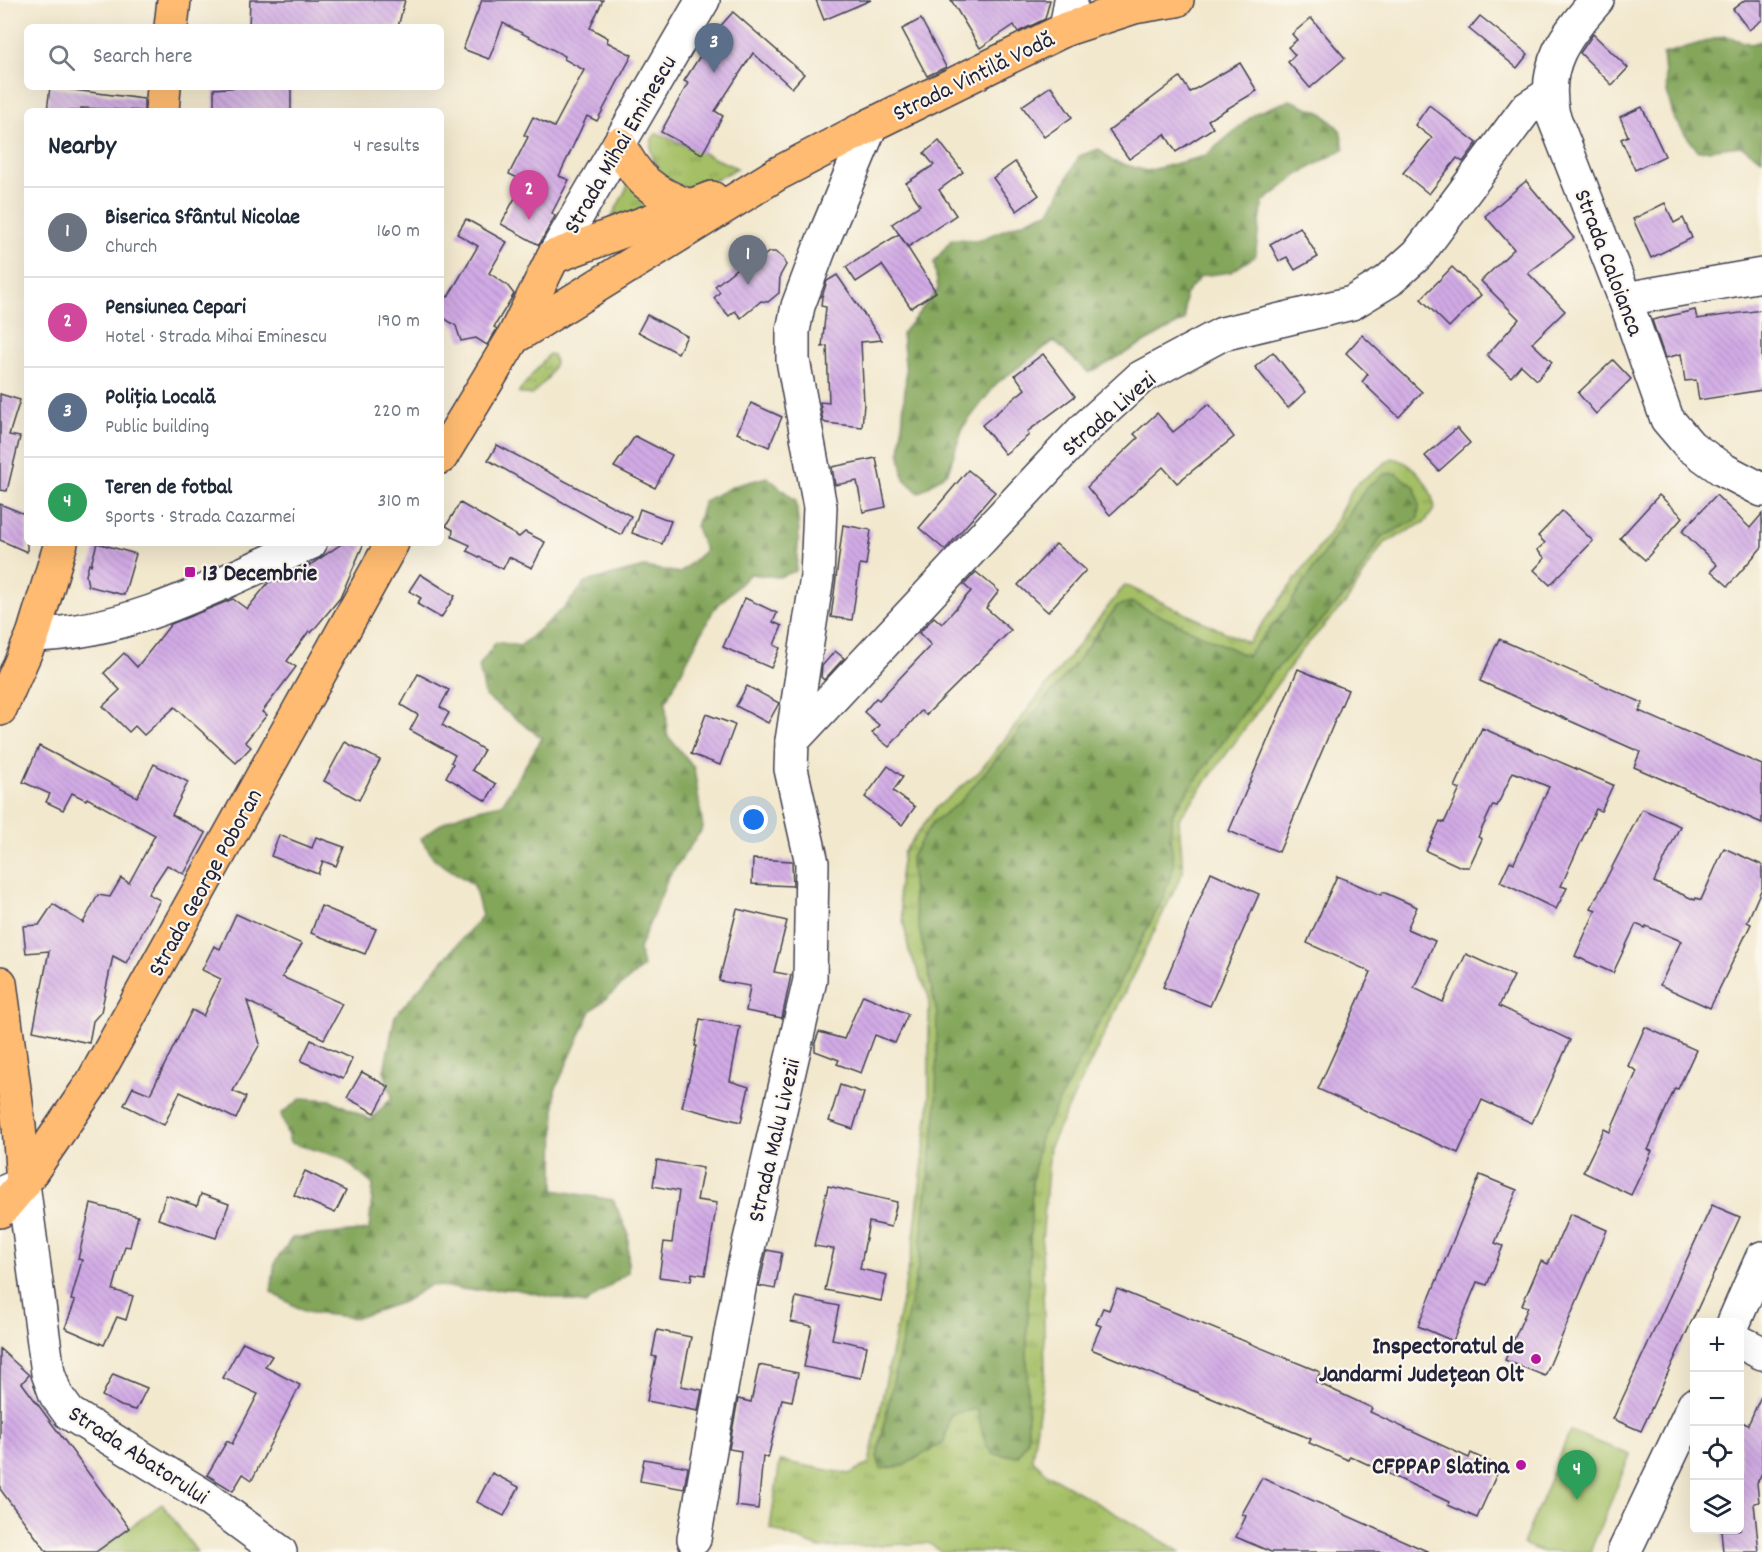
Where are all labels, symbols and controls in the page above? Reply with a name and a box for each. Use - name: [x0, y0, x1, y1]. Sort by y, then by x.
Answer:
- pin: 3: [694, 23, 734, 73]
- search box: [24, 24, 444, 90]
- street label: Strada Vintilă Vodă: [888, 24, 1061, 132]
- icon: search: [45, 41, 78, 74]
- text: Search here: [93, 42, 192, 73]
- street label: Strada Mihai Eminescu: [556, 50, 687, 241]
- text: Nearby: [48, 129, 116, 166]
- text: 4 results: [353, 133, 420, 161]
- pin: 2: [510, 170, 548, 220]
- street label: Strada Caloianca: [1564, 185, 1651, 342]
- text: Biserica Sfântul Nicolae: [105, 203, 300, 234]
- text: 1: [65, 218, 70, 246]
- text: 160 m: [377, 218, 420, 246]
- text: Church: [105, 234, 157, 262]
- pin: 1: [728, 236, 768, 285]
- text: Pensiunea Cepari: [105, 293, 246, 324]
- text: 2: [63, 308, 72, 336]
- text: 190 m: [377, 308, 420, 336]
- text: Hotel · Strada Mihai Eminescu: [105, 324, 327, 352]
- street label: Strada Livezi: [1055, 364, 1165, 466]
- text: Poliția Locală: [105, 383, 216, 414]
- text: 3: [63, 398, 72, 426]
- text: 220 m: [373, 398, 420, 426]
- text: Public building: [105, 414, 209, 442]
- text: Teren de fotbal: [105, 473, 232, 504]
- text: 4: [63, 488, 72, 516]
- text: 310 m: [378, 488, 420, 516]
- text: Sports · Strada Cazarmei: [105, 504, 295, 532]
- place label: 13 Decembrie: [202, 558, 318, 592]
- marker: 13 Decembrie: [183, 565, 197, 579]
- street label: Strada George Poboran: [141, 783, 272, 984]
- your location: [739, 805, 768, 834]
- street label: Strada Malu Livezii: [741, 1055, 811, 1226]
- map controls: [1690, 1318, 1744, 1534]
- button: +: [1690, 1318, 1744, 1372]
- place label: Inspectoratul de Jandarmi Județean Olt: [1319, 1331, 1524, 1393]
- marker: Inspectoratul de Jandarmi Județean Olt: [1529, 1352, 1543, 1366]
- button: −: [1690, 1372, 1744, 1426]
- street label: Strada Abatorului: [60, 1398, 214, 1515]
- button: locate: [1690, 1426, 1744, 1480]
- pin: 4: [1558, 1450, 1596, 1500]
- place label: CFPPAP Slatina: [1372, 1451, 1510, 1485]
- marker: CFPPAP Slatina: [1514, 1458, 1528, 1472]
- button: layers: [1690, 1480, 1744, 1534]

